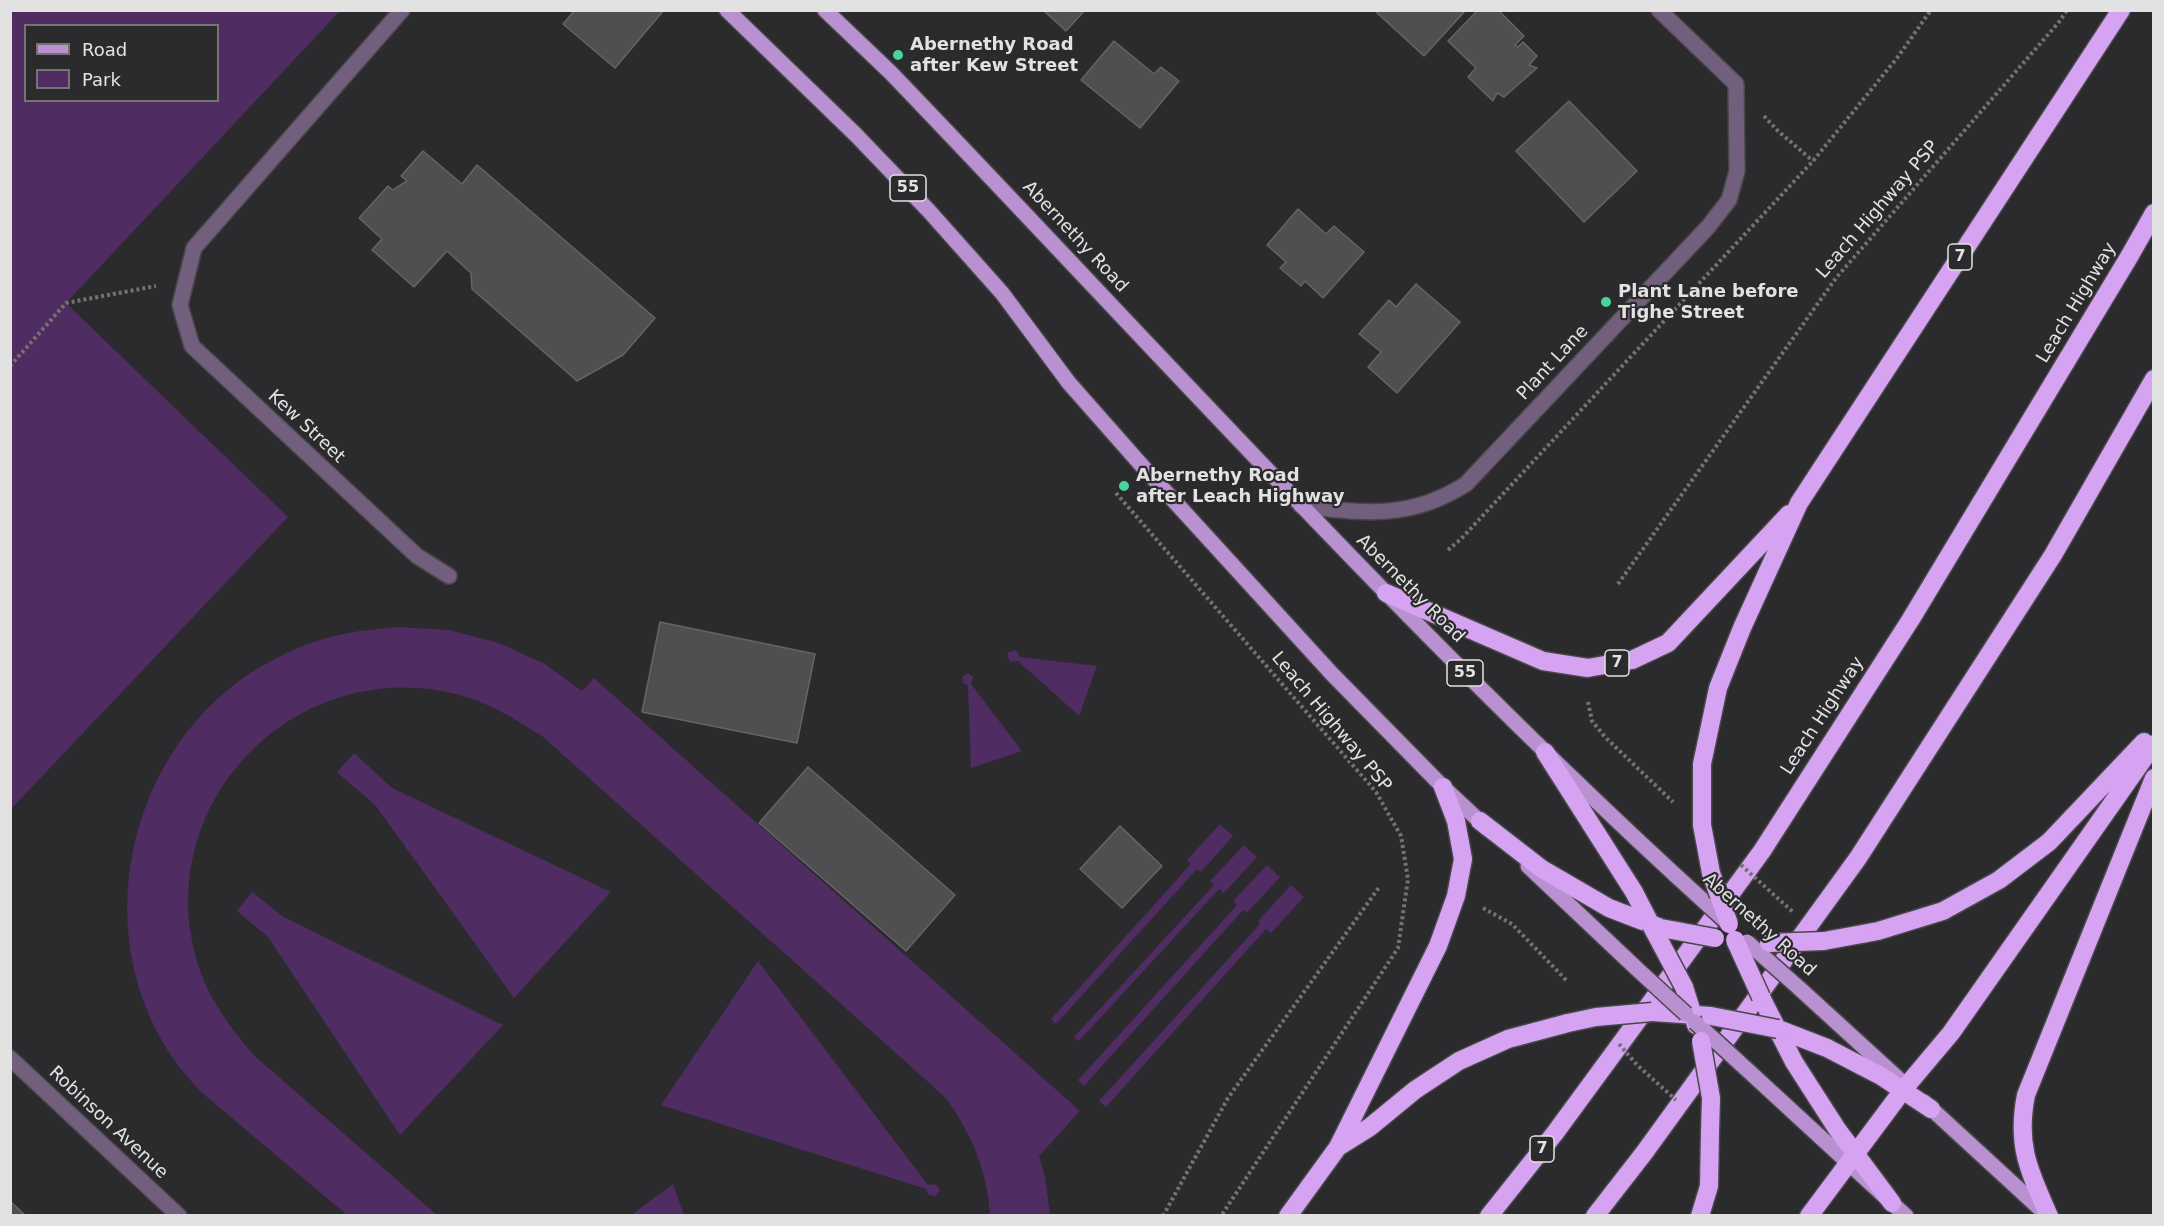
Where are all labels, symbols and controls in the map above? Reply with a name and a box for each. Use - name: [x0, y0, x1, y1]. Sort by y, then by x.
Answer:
- legend: [24, 24, 219, 102]
- place label: Abernethy Road after Kew Street: [910, 34, 1078, 76]
- text: Road: [82, 39, 127, 60]
- marker: Abernethy Road after Kew Street: [891, 48, 905, 62]
- text: Park: [82, 69, 121, 90]
- street label: Leach Highway PSP: [1812, 137, 1944, 283]
- road number: 55: [890, 175, 926, 201]
- street label: Abernethy Road: [1018, 177, 1132, 297]
- street label: Leach Highway: [2033, 239, 2121, 367]
- road number: 7: [1948, 244, 1972, 270]
- place label: Plant Lane before Tighe Street: [1618, 281, 1798, 324]
- marker: Plant Lane before Tighe Street: [1599, 295, 1613, 309]
- street label: Plant Lane: [1513, 321, 1593, 405]
- street label: Kew Street: [263, 386, 349, 468]
- place label: Abernethy Road after Leach Highway: [1136, 465, 1344, 508]
- marker: Abernethy Road after Leach Highway: [1117, 479, 1131, 493]
- street label: Abernethy Road: [1351, 530, 1469, 648]
- street label: Leach Highway PSP: [1266, 648, 1396, 796]
- road number: 7: [1605, 650, 1629, 676]
- street label: Leach Highway: [1777, 653, 1869, 779]
- road number: 55: [1447, 660, 1483, 686]
- street label: Abernethy Road: [1698, 869, 1820, 981]
- street label: Robinson Avenue: [44, 1062, 172, 1184]
- road number: 7: [1530, 1136, 1554, 1162]

